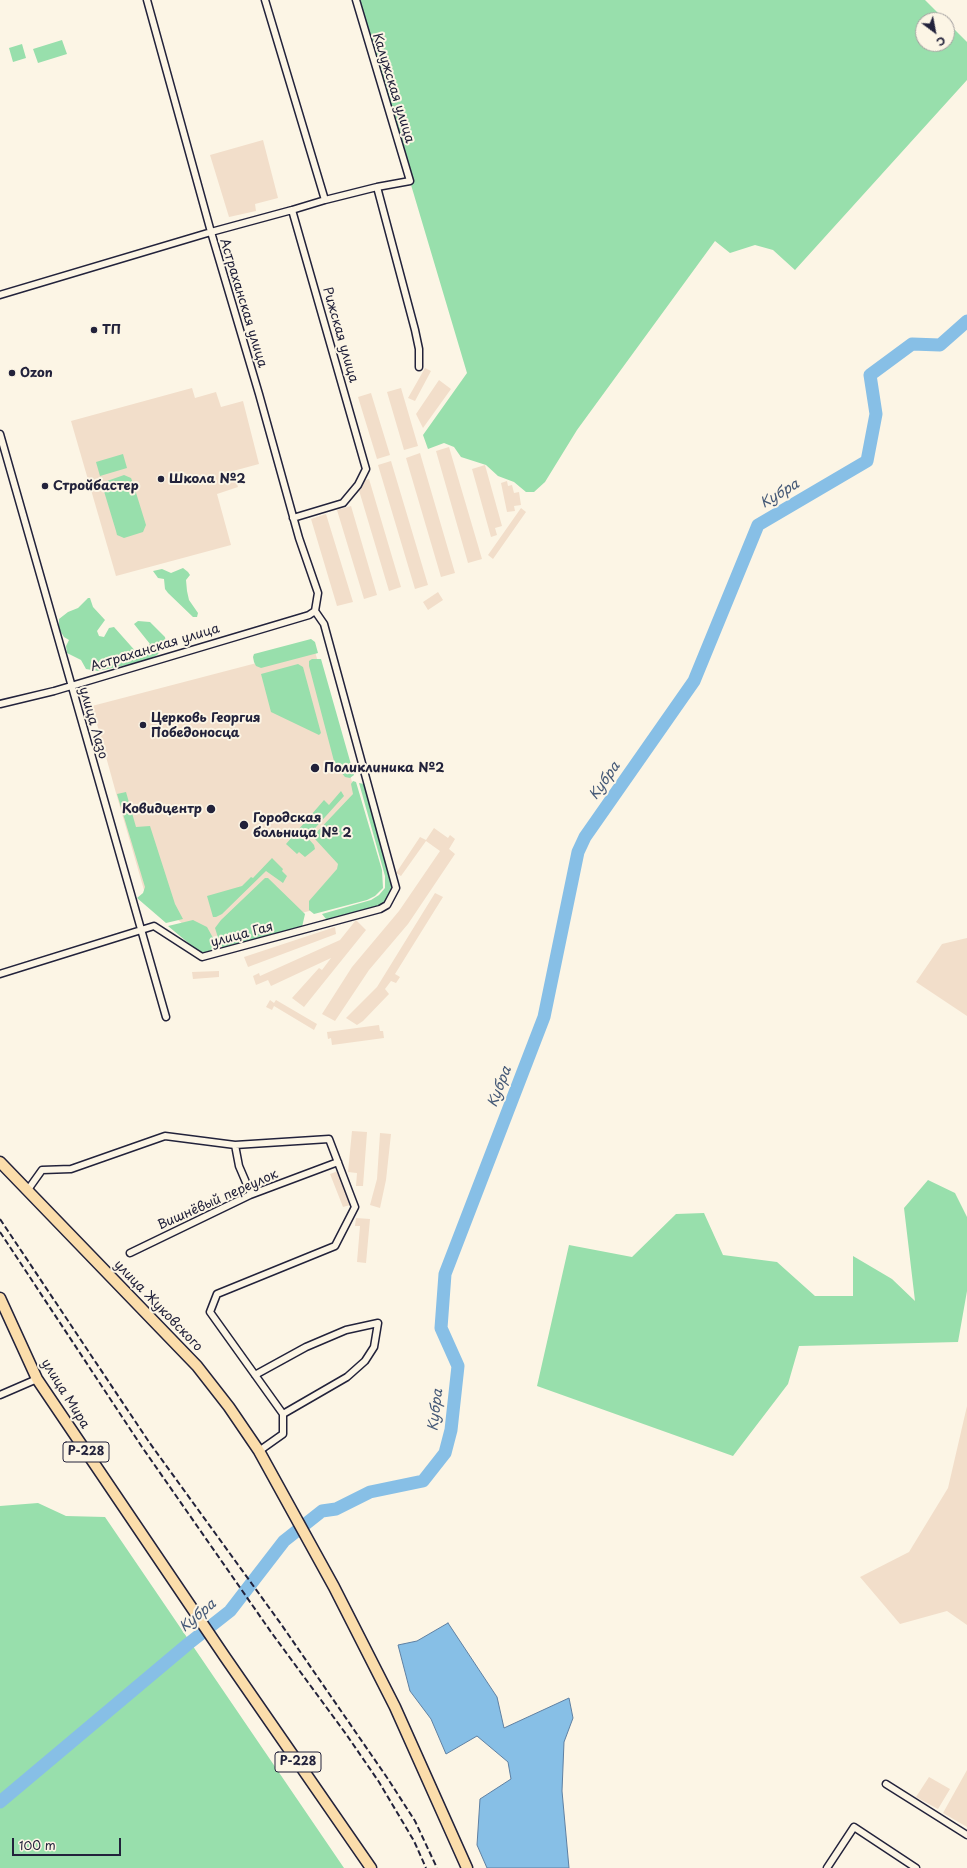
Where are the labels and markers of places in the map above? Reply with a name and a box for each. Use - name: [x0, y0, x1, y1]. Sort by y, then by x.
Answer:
- place label: ТП: [102, 322, 121, 338]
- marker: ТП: [89, 325, 99, 335]
- place label: Ozon: [20, 365, 53, 381]
- marker: Ozon: [7, 368, 17, 378]
- place label: Школа №2: [169, 471, 246, 487]
- marker: Школа №2: [156, 474, 166, 484]
- place label: Стройбастер: [53, 478, 139, 494]
- marker: Стройбастер: [40, 481, 50, 491]
- place label: Церковь Георгия Победоносца: [151, 710, 261, 741]
- marker: Церковь Георгия Победоносца: [138, 720, 148, 730]
- place label: Поликлиника №2: [324, 760, 444, 776]
- marker: Поликлиника №2: [309, 762, 321, 774]
- place label: Ковидцентр: [122, 801, 202, 817]
- marker: Ковидцентр: [205, 803, 217, 815]
- place label: Городская больница № 2: [253, 810, 352, 841]
- marker: Городская больница № 2: [238, 819, 250, 831]

